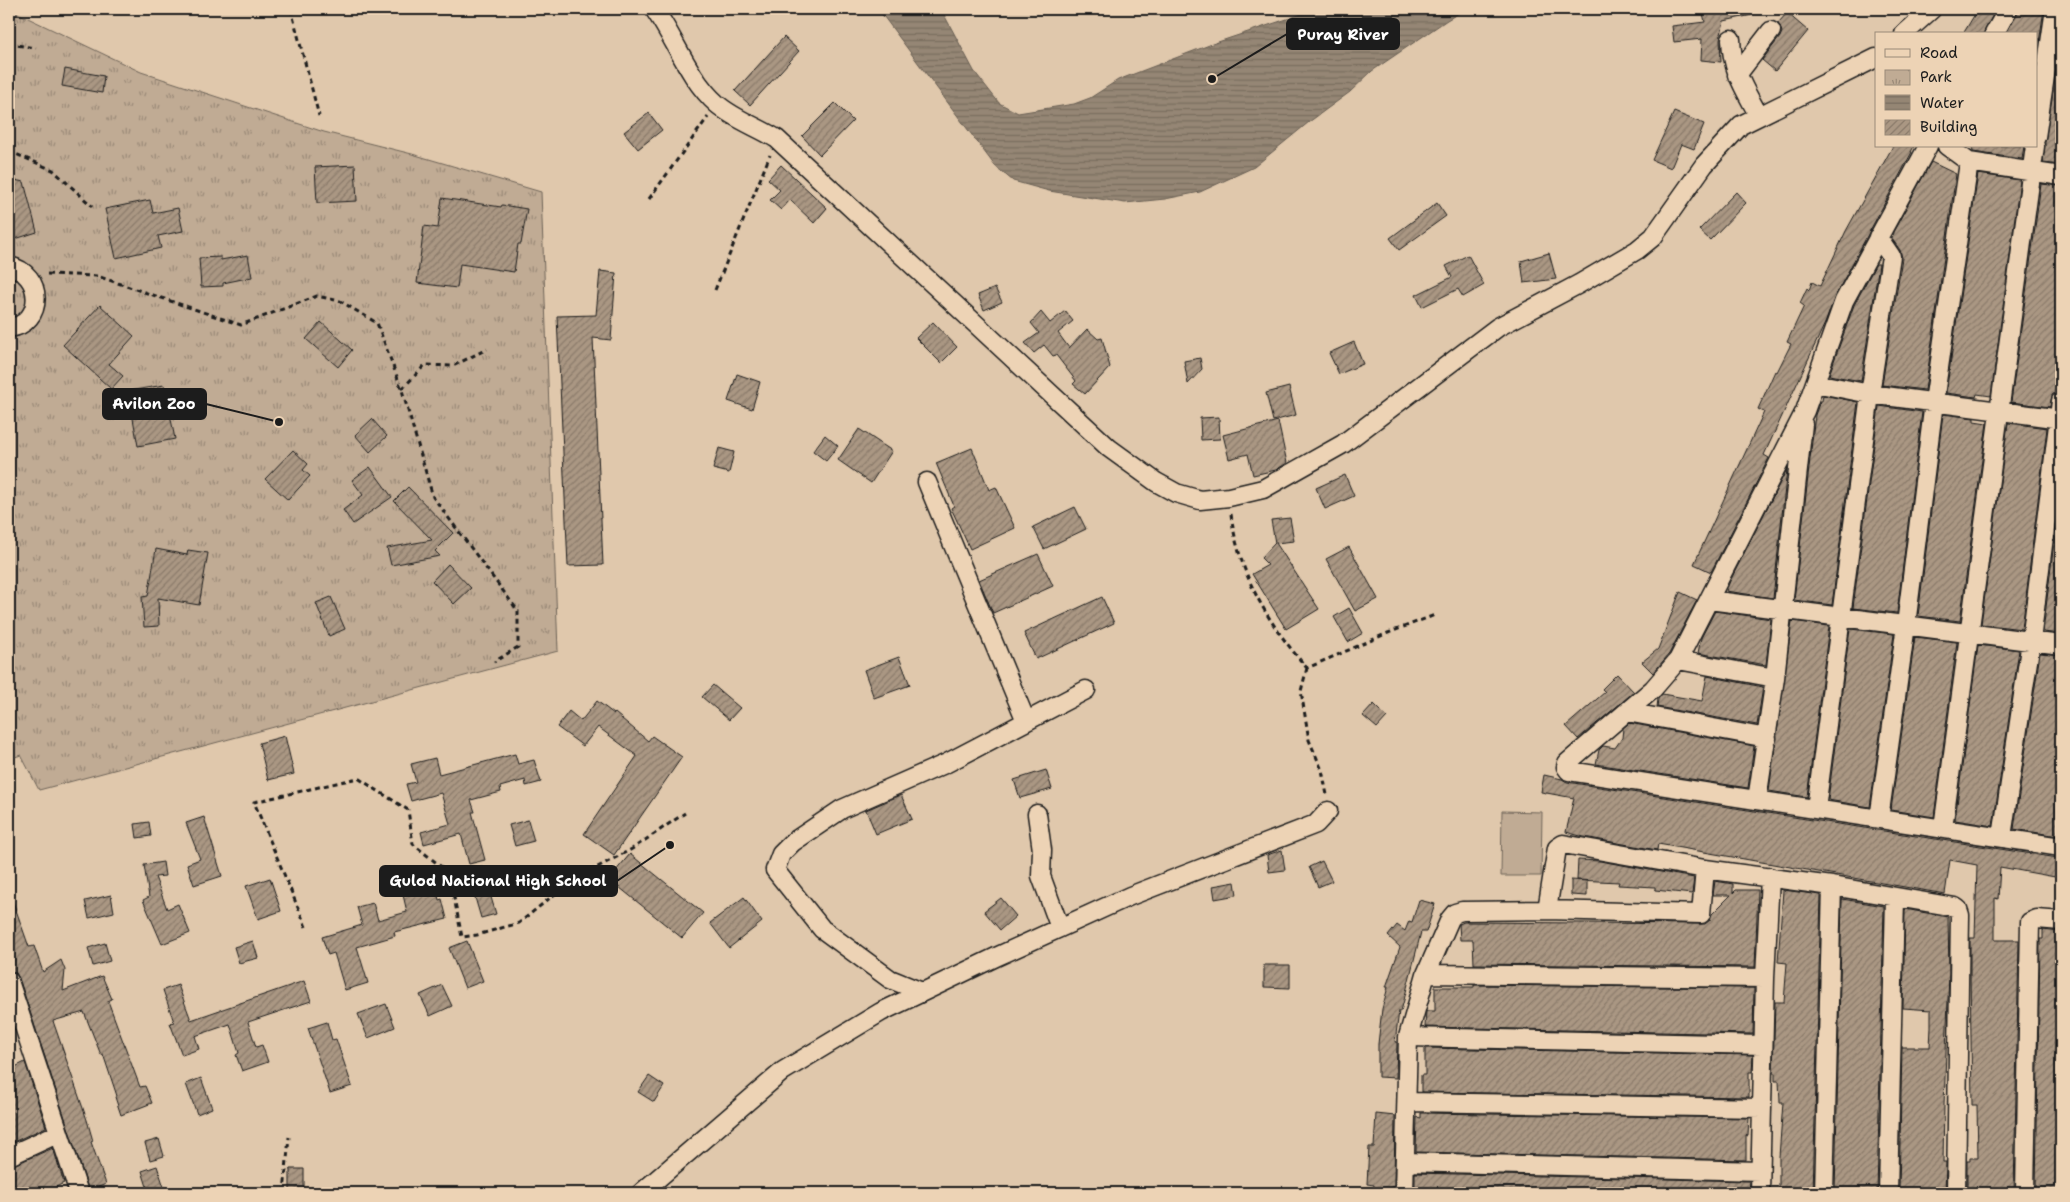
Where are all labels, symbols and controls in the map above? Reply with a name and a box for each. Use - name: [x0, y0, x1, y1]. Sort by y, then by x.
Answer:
- callout: Puray River: [1287, 19, 1399, 49]
- text: Puray River: [1297, 25, 1389, 45]
- legend: [1875, 32, 2038, 148]
- text: Road: [1920, 43, 1958, 63]
- text: Park: [1920, 67, 1952, 87]
- text: Water: [1920, 93, 1964, 113]
- text: Building: [1920, 117, 1977, 137]
- callout: Avilon Zoo: [103, 389, 206, 419]
- text: Avilon Zoo: [112, 394, 196, 414]
- callout: Gulod National High School: [380, 866, 617, 896]
- text: Gulod National High School: [390, 871, 606, 891]

